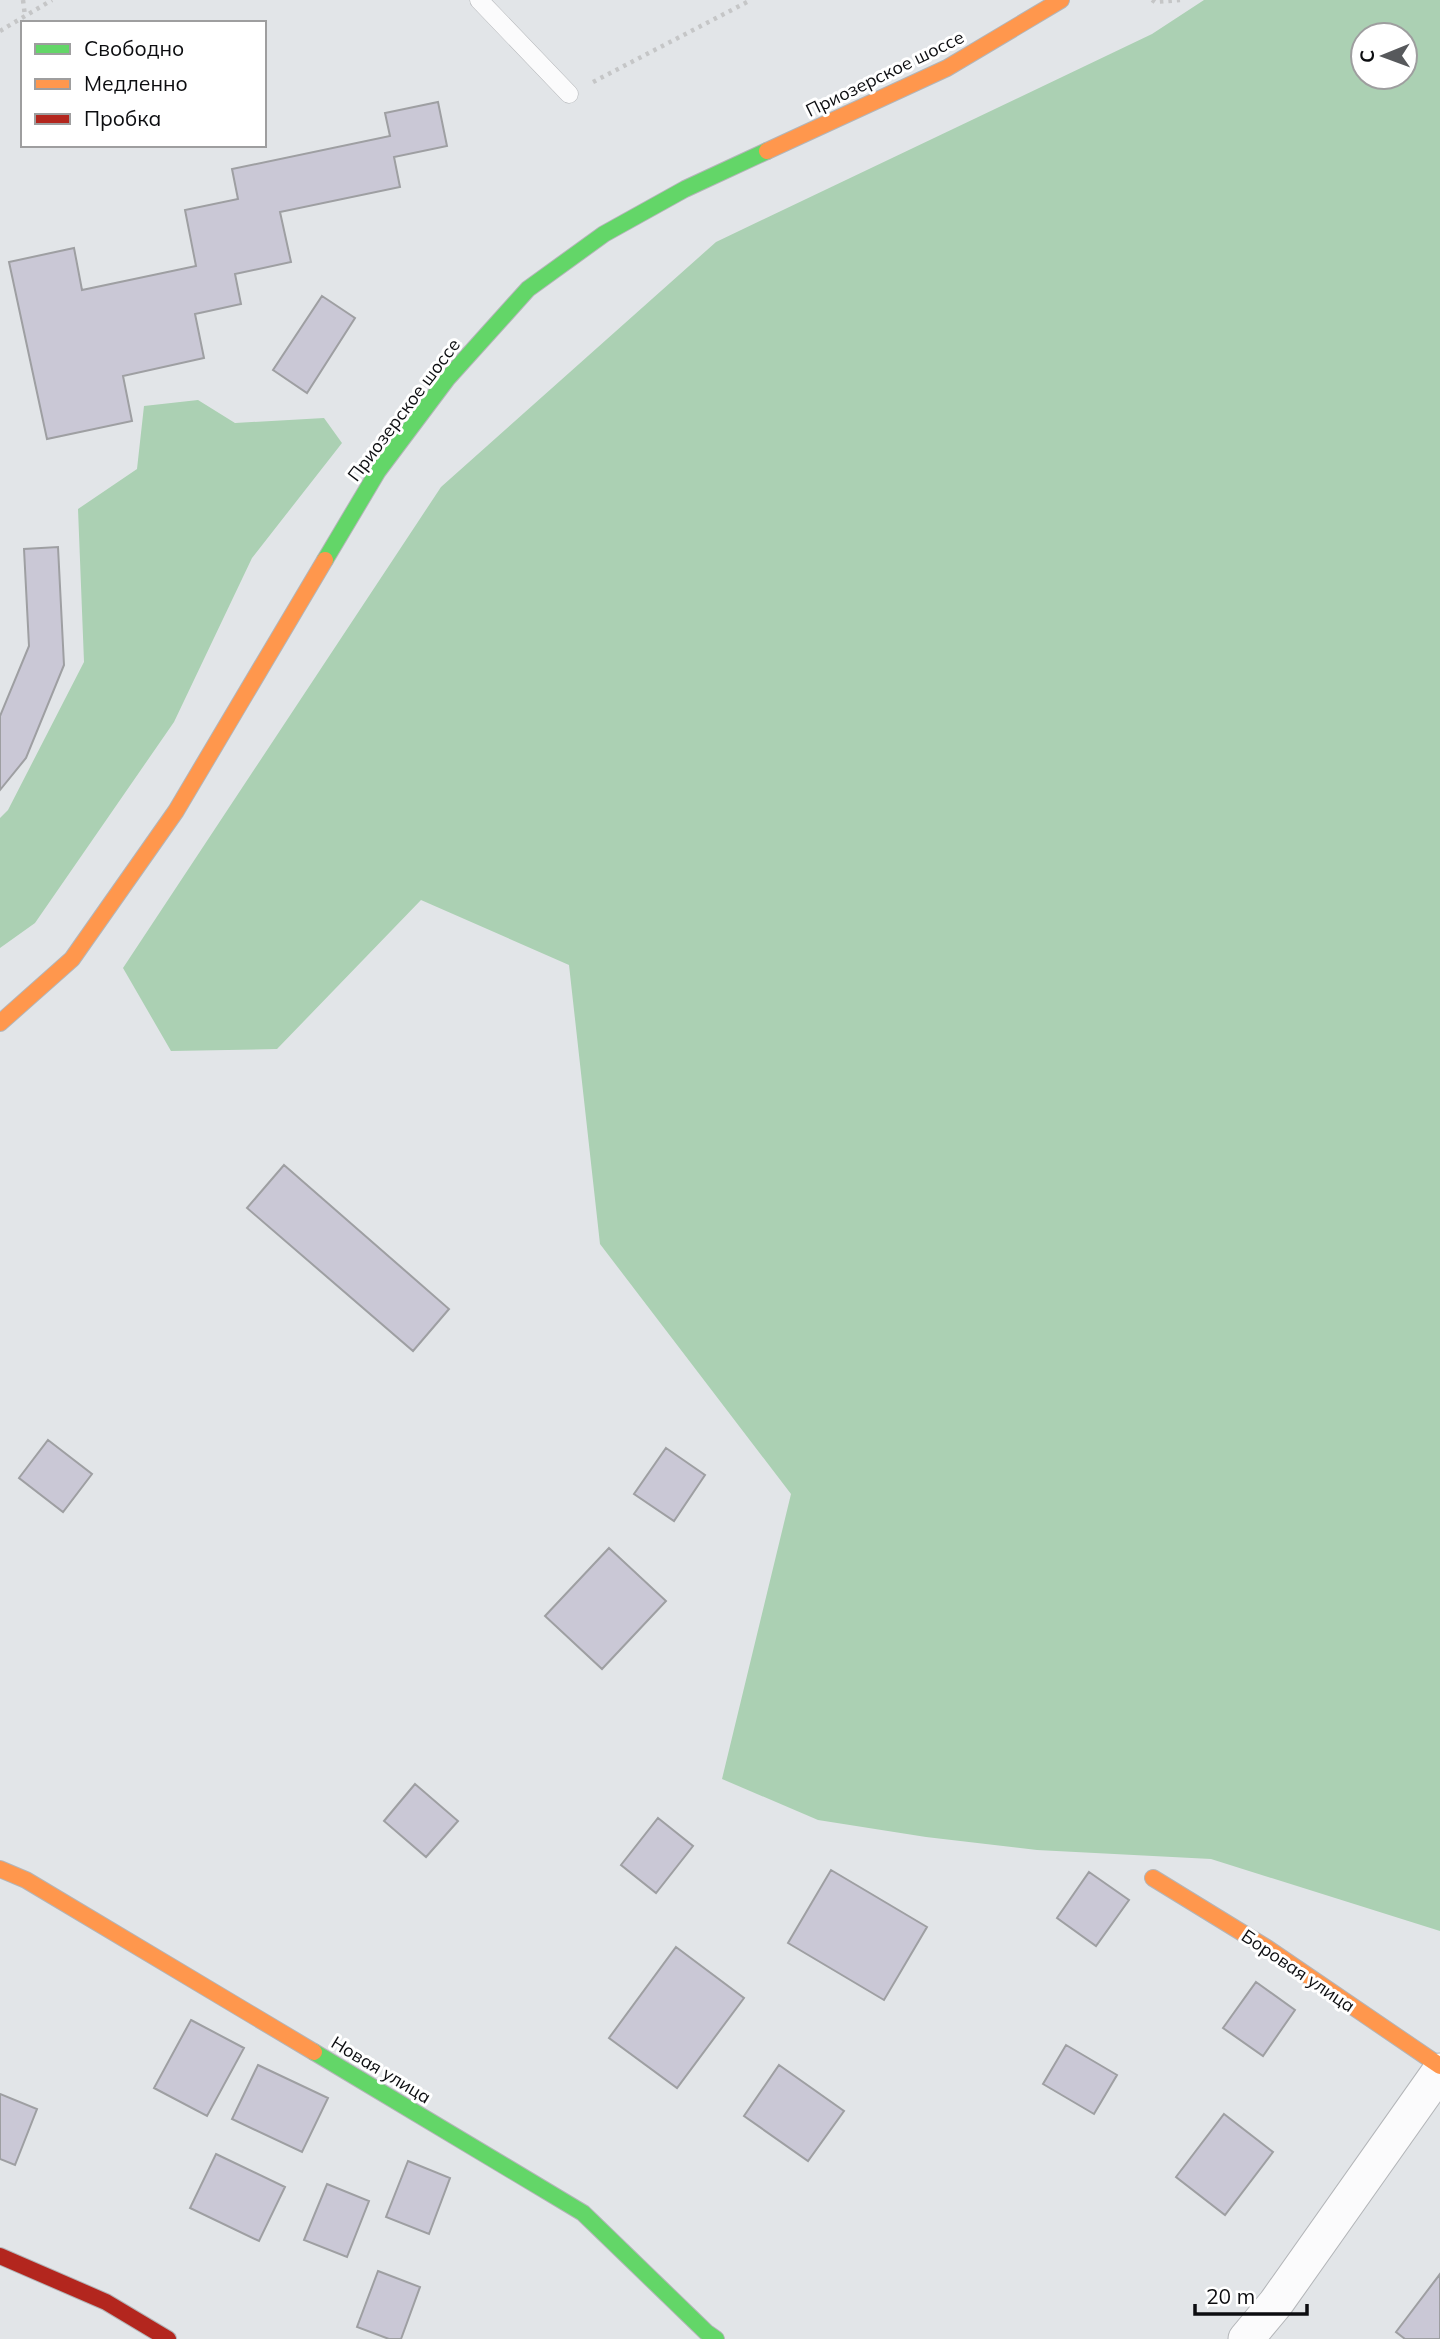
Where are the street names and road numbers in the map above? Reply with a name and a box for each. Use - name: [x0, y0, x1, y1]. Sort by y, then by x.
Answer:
- street label: Приозерское шоссе: [802, 25, 968, 122]
- street label: Приозерское шоссе: [342, 334, 465, 486]
- street label: Боровая улица: [1237, 1924, 1359, 2017]
- street label: Новая улица: [327, 2031, 435, 2108]

